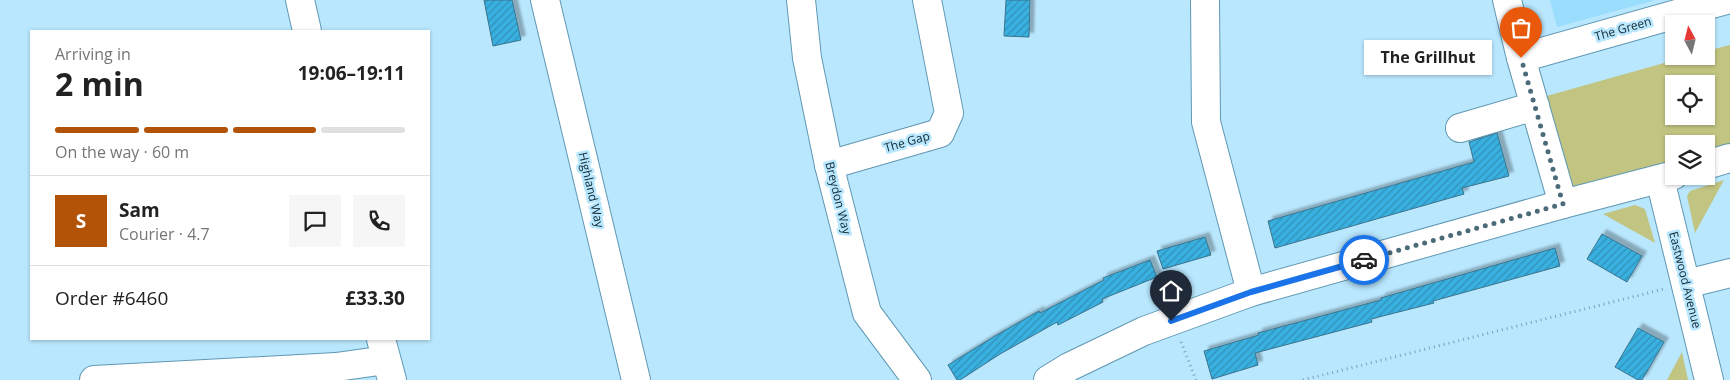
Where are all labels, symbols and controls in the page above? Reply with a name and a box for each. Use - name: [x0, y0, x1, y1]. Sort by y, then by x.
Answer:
- pin: [1500, 7, 1542, 58]
- street label: The Green: [1592, 12, 1653, 45]
- icon: bag: [1507, 14, 1535, 42]
- north arrow: [1665, 15, 1715, 65]
- map controls: [1665, 15, 1715, 185]
- callout: The Grillhut: [1364, 40, 1491, 76]
- text: Arriving in: [55, 43, 131, 65]
- text: The Grillhut: [1381, 46, 1475, 68]
- text: 19:06–19:11: [298, 60, 405, 86]
- text: 2 min: [55, 62, 144, 105]
- button: locate: [1665, 75, 1715, 125]
- street label: The Gap: [882, 127, 932, 156]
- button: layers: [1665, 135, 1715, 185]
- text: On the way · 60 m: [55, 141, 189, 163]
- street label: Highland Way: [575, 150, 609, 230]
- street label: Breydon Way: [821, 160, 856, 237]
- button: chat: [289, 195, 341, 247]
- button: phone: [353, 195, 405, 247]
- text: Sam: [119, 197, 160, 223]
- text: S: [76, 208, 86, 234]
- text: Courier · 4.7: [119, 223, 210, 245]
- street label: Eastwood Avenue: [1665, 230, 1706, 330]
- courier: [1339, 235, 1389, 285]
- icon: car: [1350, 246, 1378, 274]
- pin: [1150, 270, 1192, 321]
- icon: home: [1157, 277, 1185, 305]
- text: Order #6460: [55, 285, 168, 311]
- text: £33.30: [345, 285, 405, 311]

